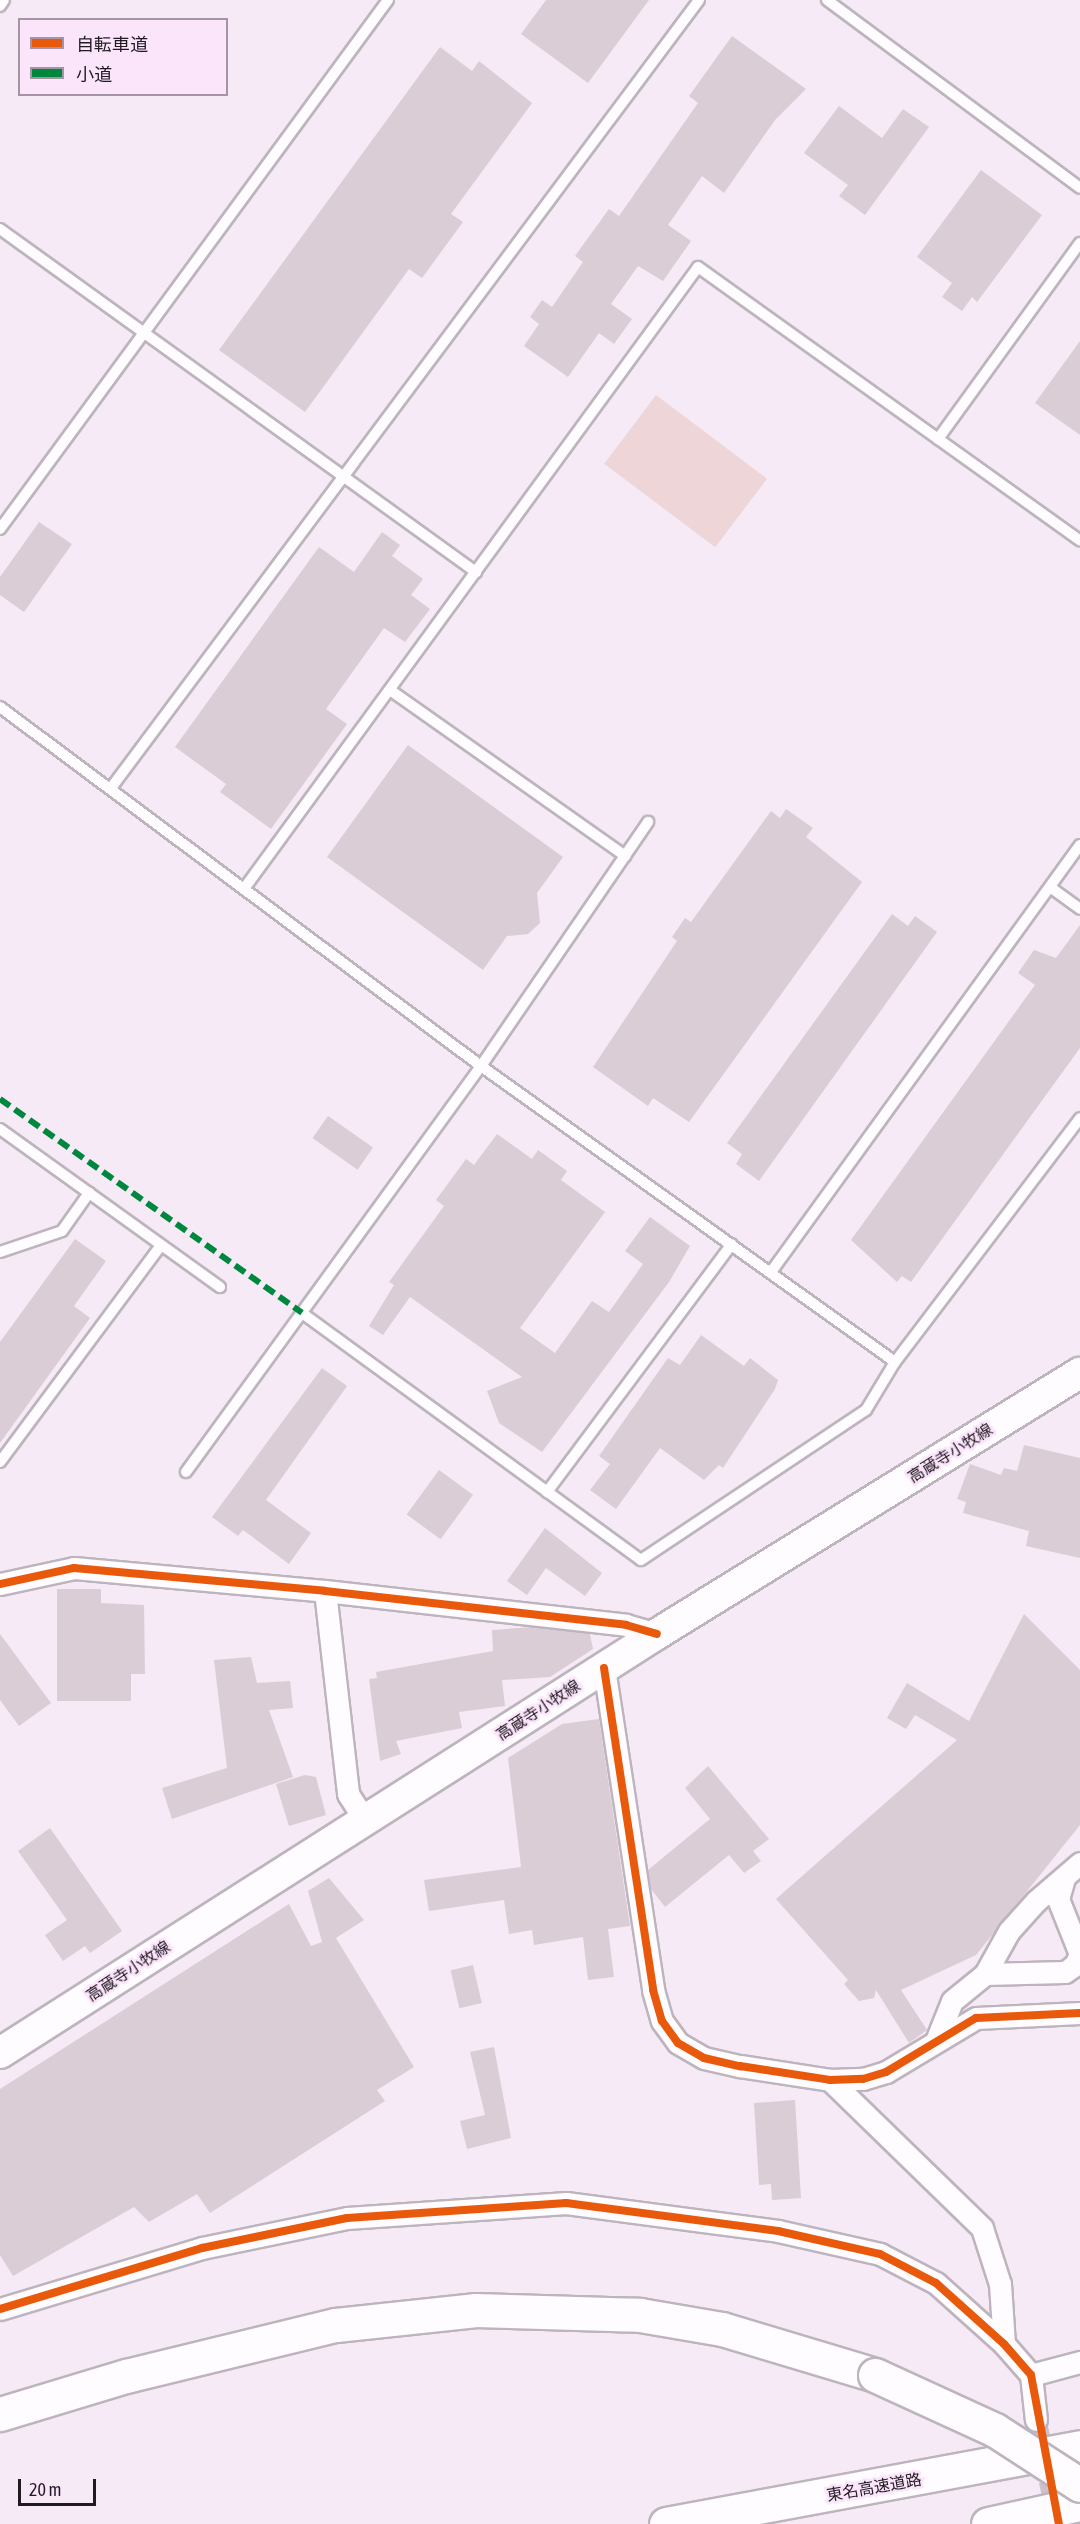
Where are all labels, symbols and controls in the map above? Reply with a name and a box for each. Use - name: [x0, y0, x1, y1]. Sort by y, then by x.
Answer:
- legend: [18, 18, 228, 96]
- text: 自転車道: [76, 34, 148, 55]
- text: 小道: [76, 64, 112, 85]
- street label: 高蔵寺小牧線: [904, 1419, 996, 1487]
- street label: 高蔵寺小牧線: [493, 1676, 583, 1744]
- street label: 高蔵寺小牧線: [83, 1937, 173, 2005]
- scale bar: [21, 2467, 99, 2505]
- street label: 東名高速道路: [825, 2469, 923, 2505]
- text: 20 m: [29, 2479, 61, 2500]

